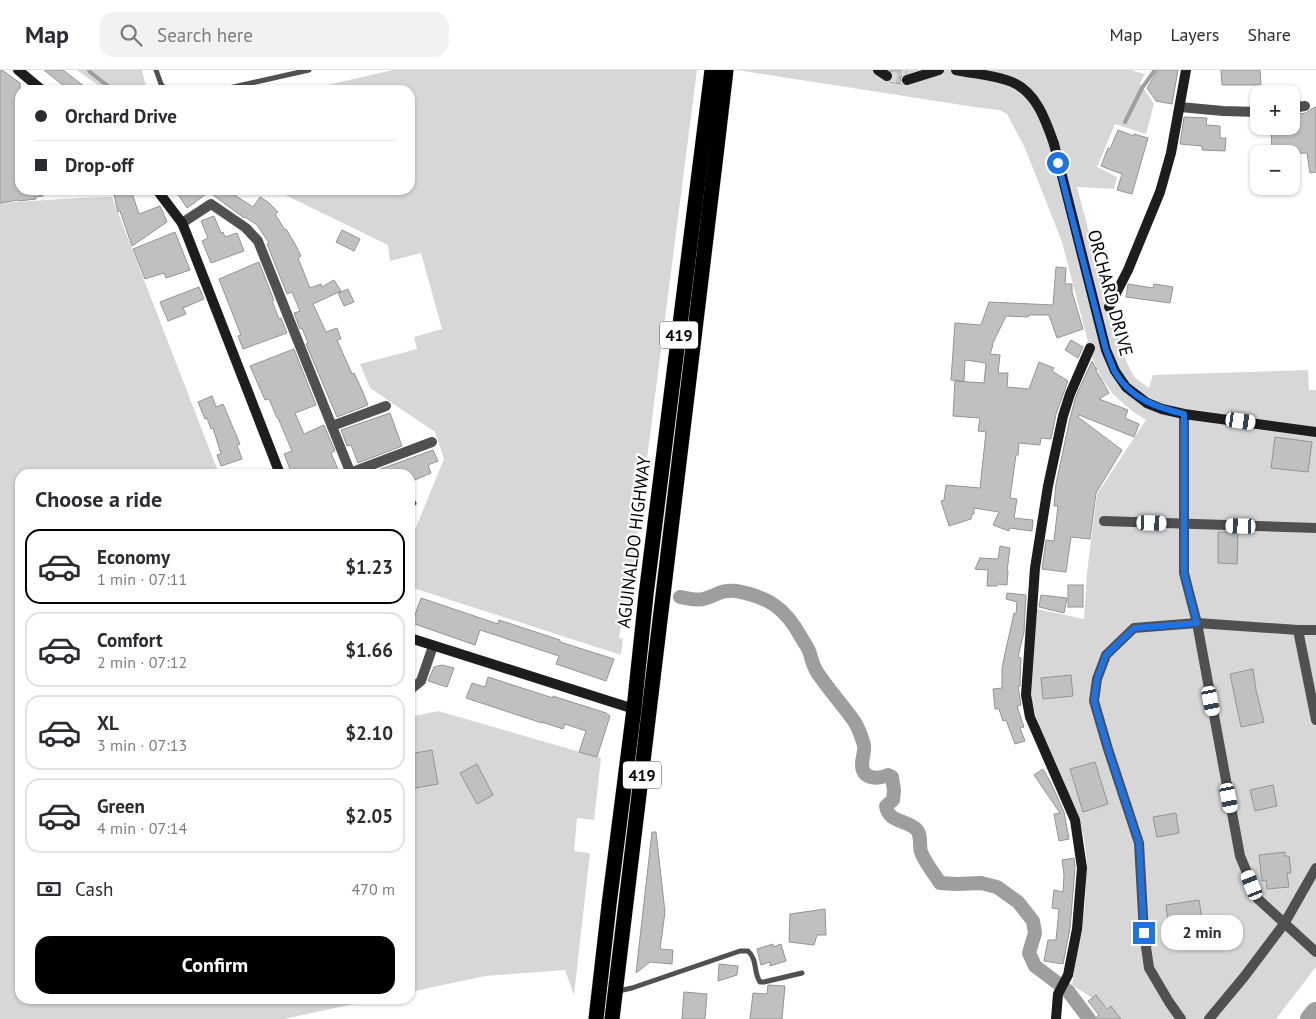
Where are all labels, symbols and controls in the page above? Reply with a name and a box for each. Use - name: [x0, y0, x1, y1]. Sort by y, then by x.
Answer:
- search box: [99, 12, 449, 57]
- text: Map: [25, 19, 69, 50]
- icon: search: [117, 21, 145, 49]
- text: Search here: [157, 23, 253, 47]
- text: Map: [1110, 23, 1142, 46]
- text: Layers: [1170, 23, 1219, 46]
- text: Share: [1247, 23, 1291, 46]
- map controls: [1250, 85, 1300, 195]
- button: +: [1250, 85, 1300, 135]
- text: Orchard Drive: [65, 104, 177, 128]
- button: −: [1250, 145, 1300, 195]
- route start: [1047, 152, 1069, 174]
- text: Drop-off: [65, 153, 133, 177]
- street label: ORCHARD DRIVE: [1083, 227, 1138, 359]
- road number: 419: [660, 322, 698, 348]
- car: [1225, 411, 1256, 431]
- street label: AGUINALDO HIGHWAY: [612, 455, 655, 629]
- text: Choose a ride: [35, 485, 162, 513]
- car: [1136, 515, 1167, 531]
- car: [1225, 518, 1256, 534]
- icon: car: [37, 544, 82, 589]
- text: Economy: [97, 545, 170, 569]
- text: $1.23: [345, 555, 393, 579]
- text: 1 min · 07:11: [97, 569, 187, 589]
- icon: car: [37, 627, 82, 672]
- text: Comfort: [97, 628, 163, 652]
- text: $1.66: [345, 638, 393, 662]
- text: 2 min · 07:12: [97, 652, 187, 672]
- car: [1200, 685, 1221, 717]
- icon: car: [37, 710, 82, 755]
- text: XL: [97, 711, 119, 735]
- text: $2.10: [345, 721, 393, 745]
- text: 3 min · 07:13: [97, 735, 187, 755]
- road number: 419: [623, 762, 661, 788]
- car: [1218, 782, 1239, 814]
- icon: car: [37, 793, 82, 838]
- text: Green: [97, 794, 145, 818]
- text: $2.05: [345, 804, 393, 828]
- text: 4 min · 07:14: [97, 818, 187, 838]
- car: [1239, 868, 1264, 902]
- icon: cash: [35, 875, 63, 903]
- text: Cash: [75, 877, 113, 901]
- text: 470 m: [352, 879, 395, 899]
- callout: 2 min: [1162, 916, 1244, 950]
- route end: [1133, 922, 1155, 944]
- text: 2 min: [1182, 922, 1222, 942]
- button: Confirm: [35, 936, 395, 994]

